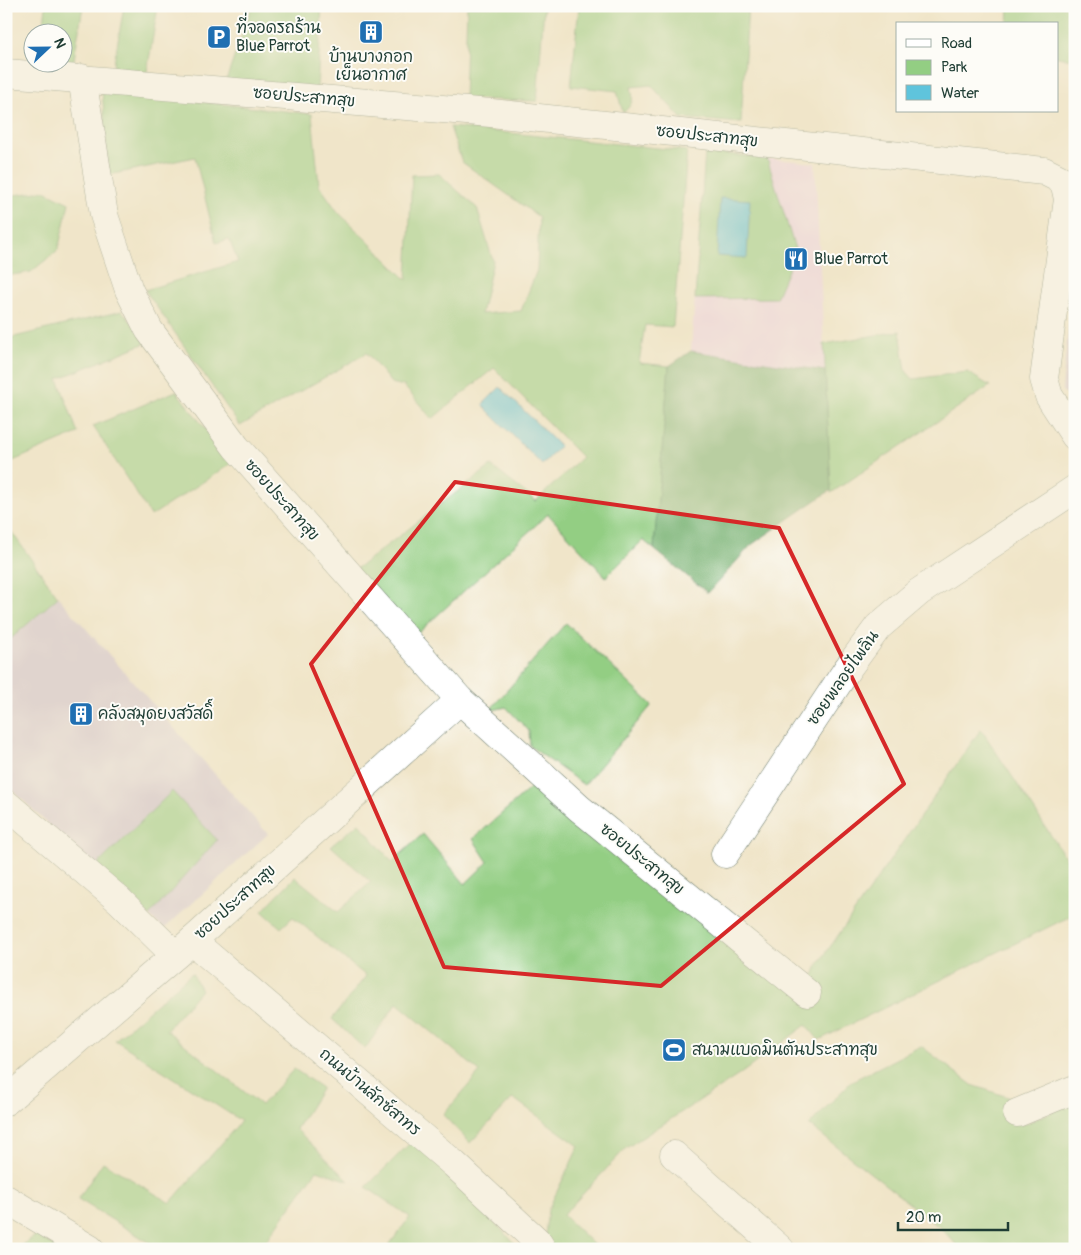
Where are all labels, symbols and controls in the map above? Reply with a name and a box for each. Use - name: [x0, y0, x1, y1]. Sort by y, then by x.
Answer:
- place label: ที่จอดรถร้าน Blue Parrot: [236, 12, 321, 56]
- building icon: บ้านบางกอก เย็นอากาศ: [358, 19, 384, 45]
- north arrow: [22, 22, 72, 72]
- legend: [896, 22, 1058, 112]
- parking icon: ที่จอดรถร้าน Blue Parrot: [206, 24, 232, 50]
- text: Road: [941, 34, 972, 53]
- text: N: [50, 36, 69, 51]
- place label: บ้านบางกอก เย็นอากาศ: [329, 46, 413, 85]
- text: Park: [941, 58, 968, 77]
- street label: ซอยประสาทสุข: [252, 83, 356, 113]
- text: Water: [941, 84, 980, 103]
- street label: ซอยประสาทสุข: [655, 121, 759, 153]
- restaurant icon: Blue Parrot: [783, 246, 809, 272]
- place label: Blue Parrot: [814, 249, 889, 269]
- street label: ซอยประสาทสุข: [239, 455, 324, 546]
- street label: ซอยพลอยไพลิน: [801, 625, 883, 729]
- place label: คลังสมุดยงสวัสดิ์: [98, 698, 213, 726]
- building icon: คลังสมุดยงสวัสดิ์: [68, 701, 94, 727]
- street label: ซอยประสาทสุข: [595, 819, 688, 901]
- street label: ซอยประสาทสุข: [190, 860, 281, 945]
- sports icon: สนามแบดมินตันประสาทสุข: [661, 1037, 687, 1063]
- place label: สนามแบดมินตันประสาทสุข: [692, 1039, 878, 1062]
- street label: ถนนบ้านลักซ์สาทร: [315, 1042, 426, 1140]
- scale bar: [898, 1200, 1008, 1232]
- text: 20 m: [906, 1208, 941, 1227]

